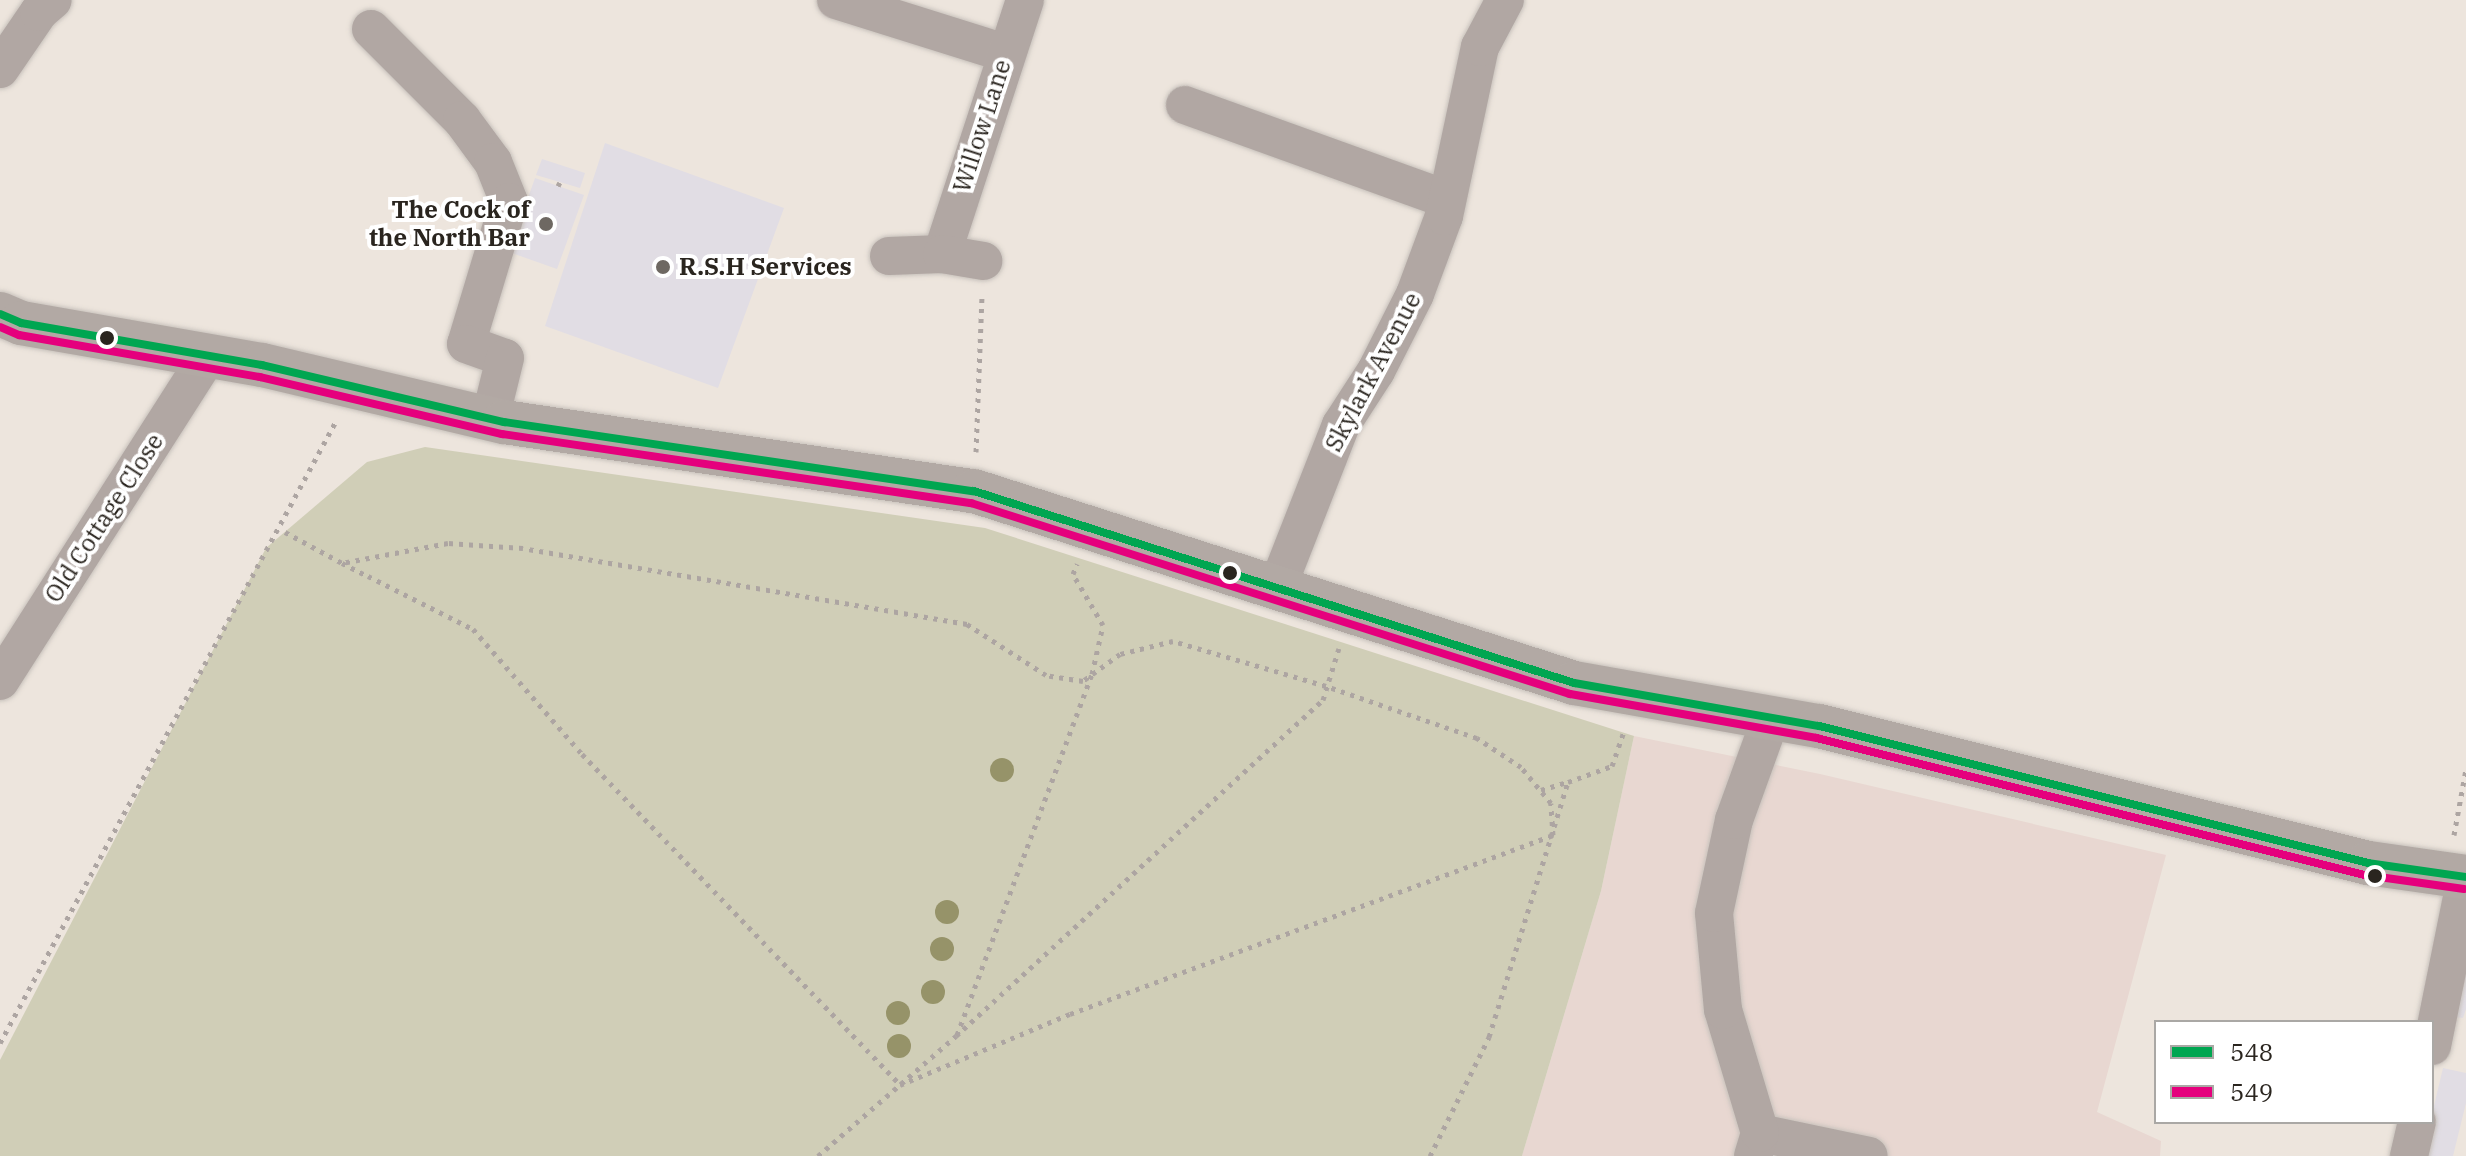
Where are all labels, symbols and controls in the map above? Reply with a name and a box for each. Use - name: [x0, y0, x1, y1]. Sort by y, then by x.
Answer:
- street label: Willow Lane: [947, 56, 1017, 196]
- place label: The Cock of the North Bar: [369, 196, 530, 252]
- marker: The Cock of the North Bar: [537, 215, 555, 233]
- place label: R.S.H Services: [679, 253, 852, 281]
- marker: R.S.H Services: [654, 258, 672, 276]
- street label: Skylark Avenue: [1319, 288, 1427, 456]
- unlabelled marker: [99, 330, 115, 346]
- street label: Old Cottage Close: [39, 428, 169, 608]
- unlabelled marker: [1222, 565, 1238, 581]
- unlabelled marker: [2367, 868, 2383, 884]
- legend: [2154, 1020, 2434, 1124]
- text: 548: [2230, 1036, 2273, 1068]
- text: 549: [2230, 1076, 2273, 1108]

